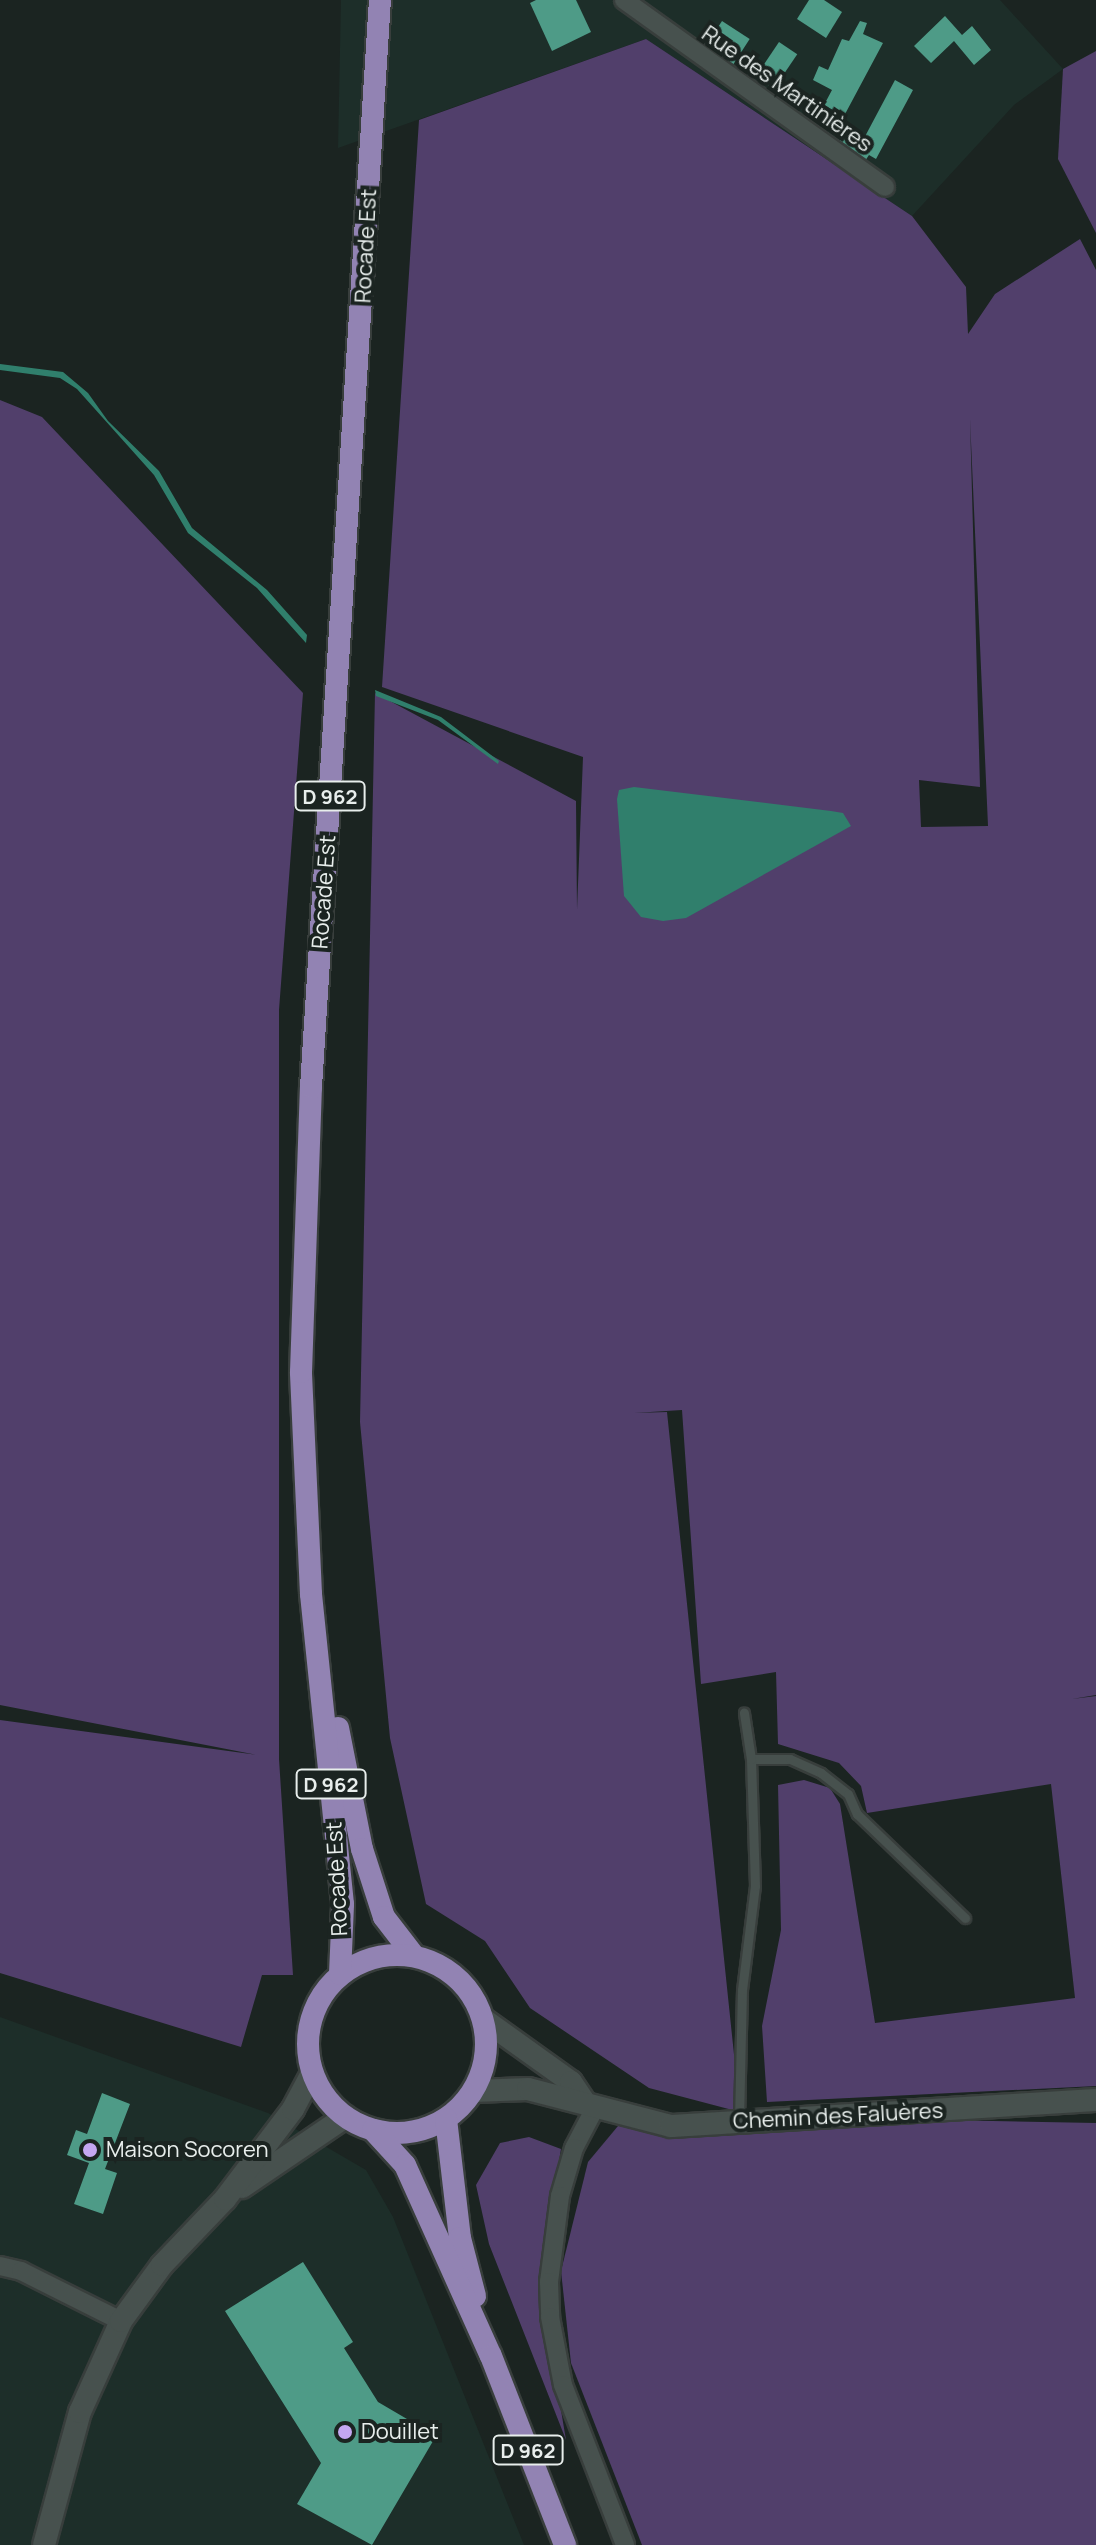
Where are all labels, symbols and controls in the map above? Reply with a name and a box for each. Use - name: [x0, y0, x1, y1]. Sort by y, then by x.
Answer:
- street label: Rue des Martinières: [697, 20, 877, 158]
- street label: Rocade Est: [350, 188, 382, 304]
- road number: D 962: [294, 780, 366, 812]
- street label: Rocade Est: [307, 834, 341, 950]
- road number: D 962: [295, 1768, 367, 1800]
- street label: Rocade Est: [321, 1821, 353, 1937]
- street label: Chemin des Faluères: [732, 2097, 944, 2135]
- place label: Maison Socoren: [106, 2137, 269, 2163]
- marker: Maison Socoren: [81, 2141, 99, 2159]
- place label: Douillet: [361, 2419, 439, 2445]
- marker: Douillet: [336, 2423, 354, 2441]
- road number: D 962: [492, 2434, 564, 2466]

